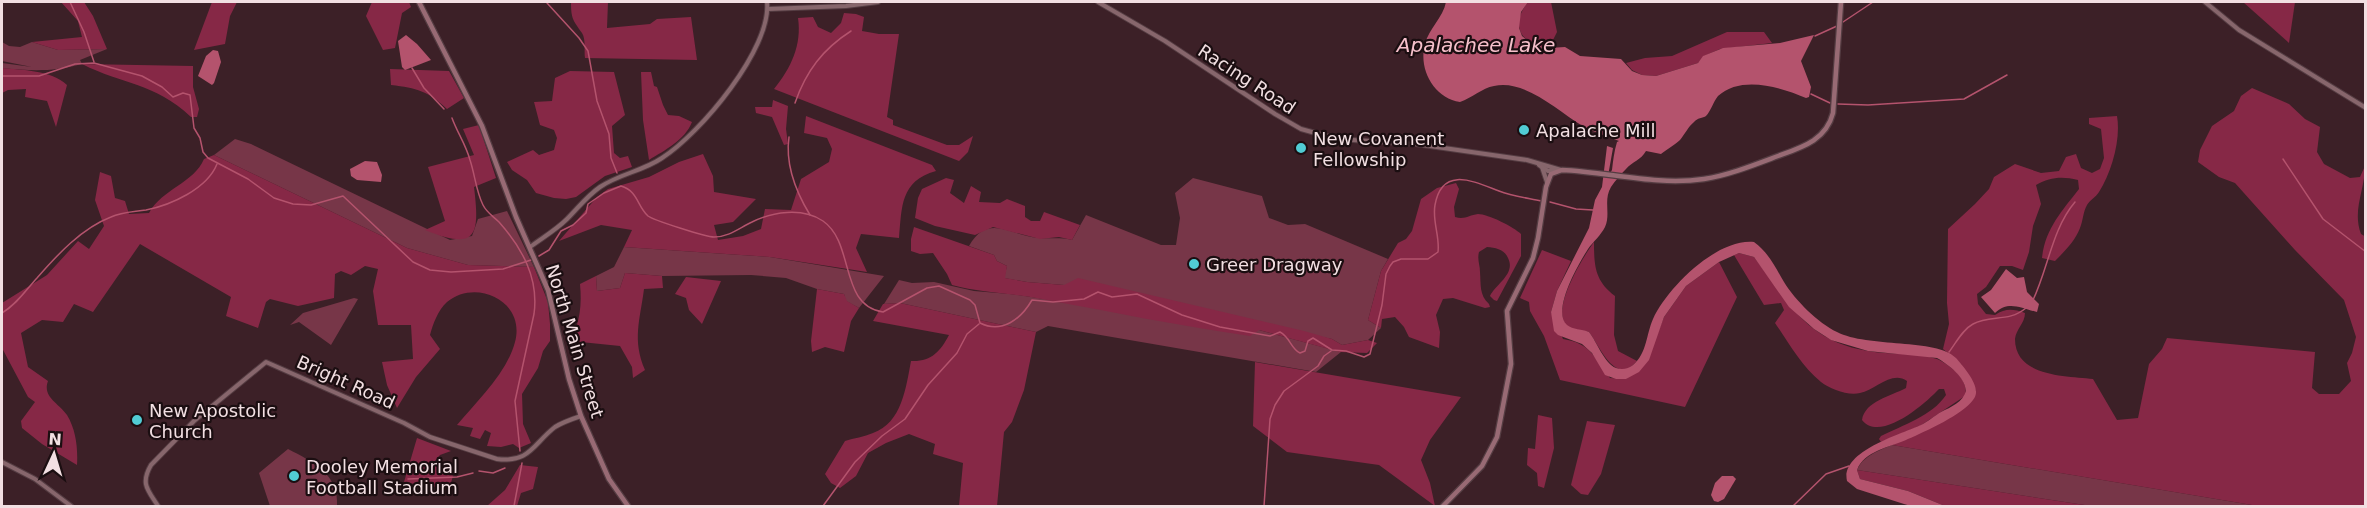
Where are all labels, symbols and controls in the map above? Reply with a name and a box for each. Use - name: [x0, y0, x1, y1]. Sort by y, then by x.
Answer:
- water label: Apalachee Lake: [1395, 33, 1555, 57]
- street label: Racing Road: [1194, 40, 1300, 118]
- place label: Apalache Mill: [1536, 120, 1655, 141]
- marker: Apalache Mill: [1517, 123, 1531, 137]
- place label: New Covanent Fellowship: [1313, 128, 1444, 170]
- marker: New Covanent Fellowship: [1294, 141, 1308, 155]
- place label: Greer Dragway: [1206, 254, 1343, 275]
- marker: Greer Dragway: [1187, 257, 1201, 271]
- street label: North Main Street: [542, 262, 608, 420]
- street label: Bright Road: [294, 351, 398, 413]
- place label: New Apostolic Church: [149, 400, 276, 442]
- marker: New Apostolic Church: [130, 413, 144, 427]
- north arrow: [24, 424, 84, 484]
- text: N: [48, 430, 62, 449]
- place label: Dooley Memorial Football Stadium: [306, 456, 458, 498]
- marker: Dooley Memorial Football Stadium: [287, 469, 301, 483]

